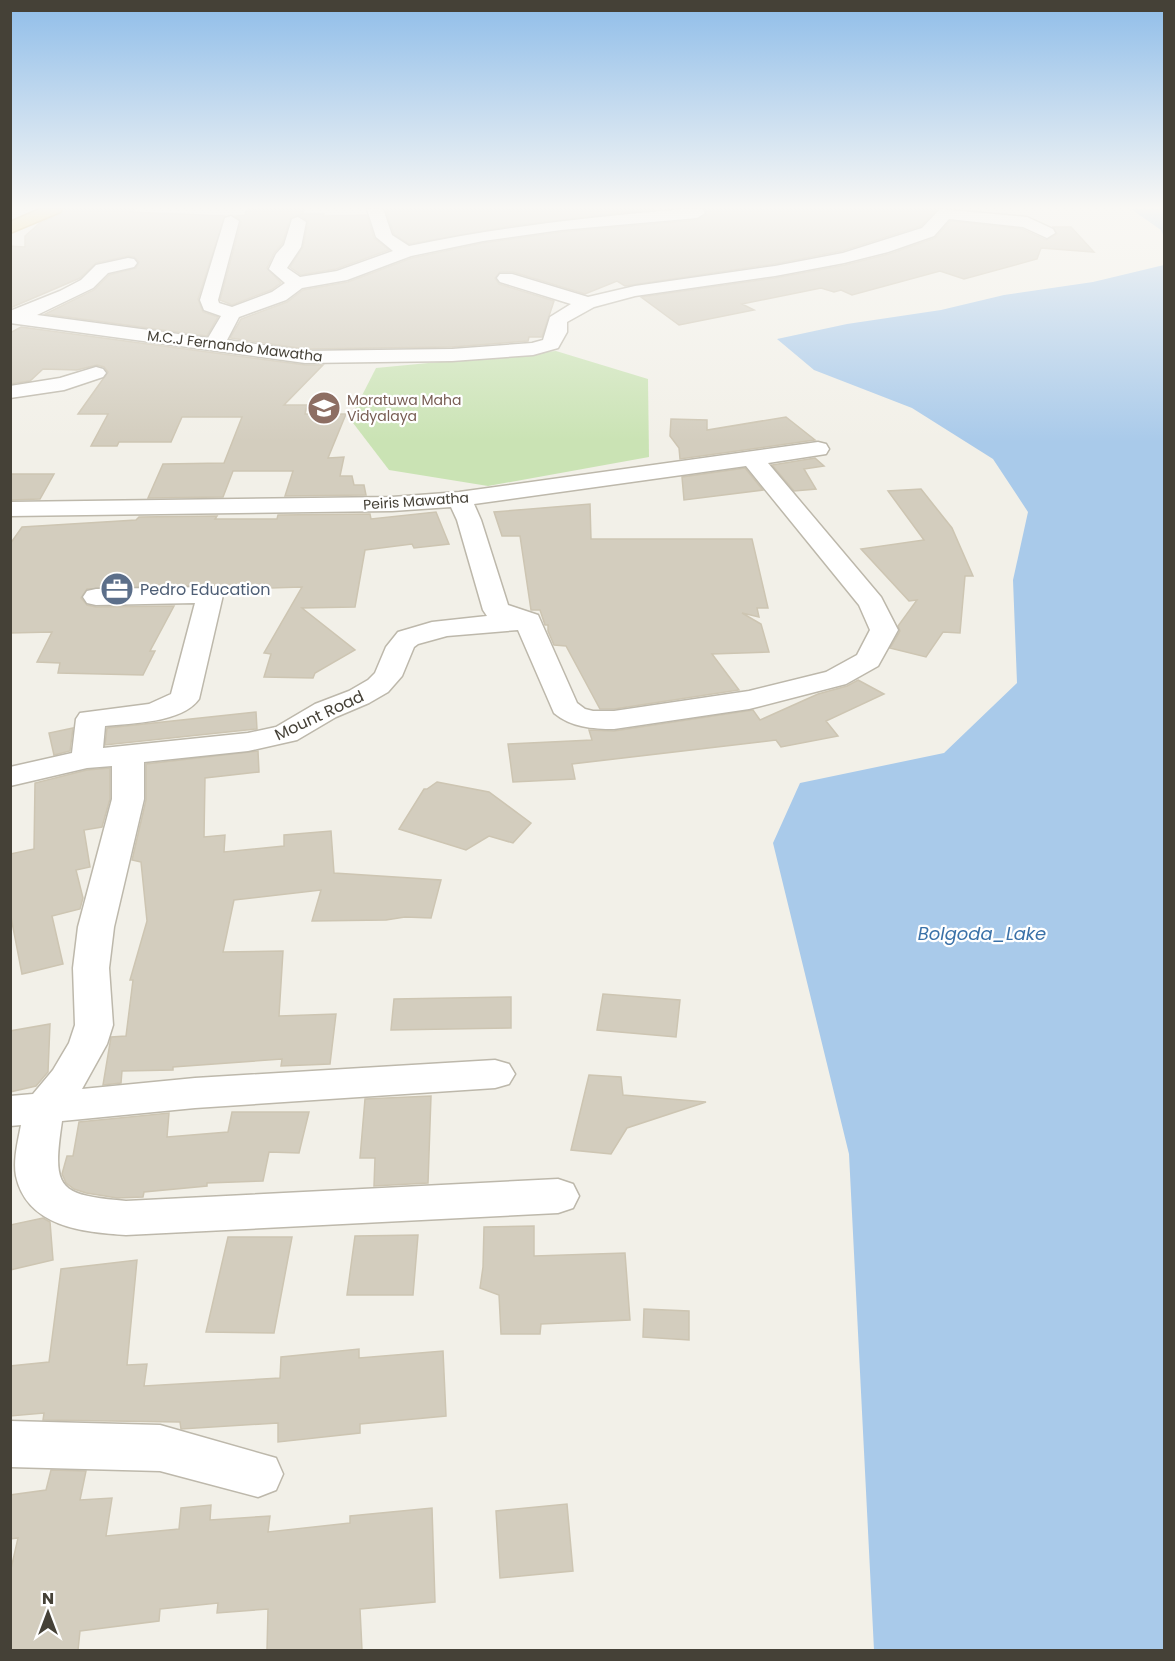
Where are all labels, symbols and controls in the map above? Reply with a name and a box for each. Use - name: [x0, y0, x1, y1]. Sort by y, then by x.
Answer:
- street label: M.C.J Fernando Mawatha: [146, 325, 324, 367]
- school or university icon: Moratuwa Maha Vidyalaya: [306, 390, 342, 426]
- place label: Moratuwa Maha Vidyalaya: [347, 390, 461, 426]
- street label: Peiris Mawatha: [362, 487, 470, 515]
- office icon: Pedro Education: [99, 571, 135, 607]
- place label: Pedro Education: [140, 578, 271, 601]
- street label: Mount Road: [271, 685, 368, 746]
- water label: Bolgoda_Lake: [918, 921, 1046, 946]
- north arrow: [18, 1583, 78, 1643]
- text: N: [42, 1587, 54, 1610]

